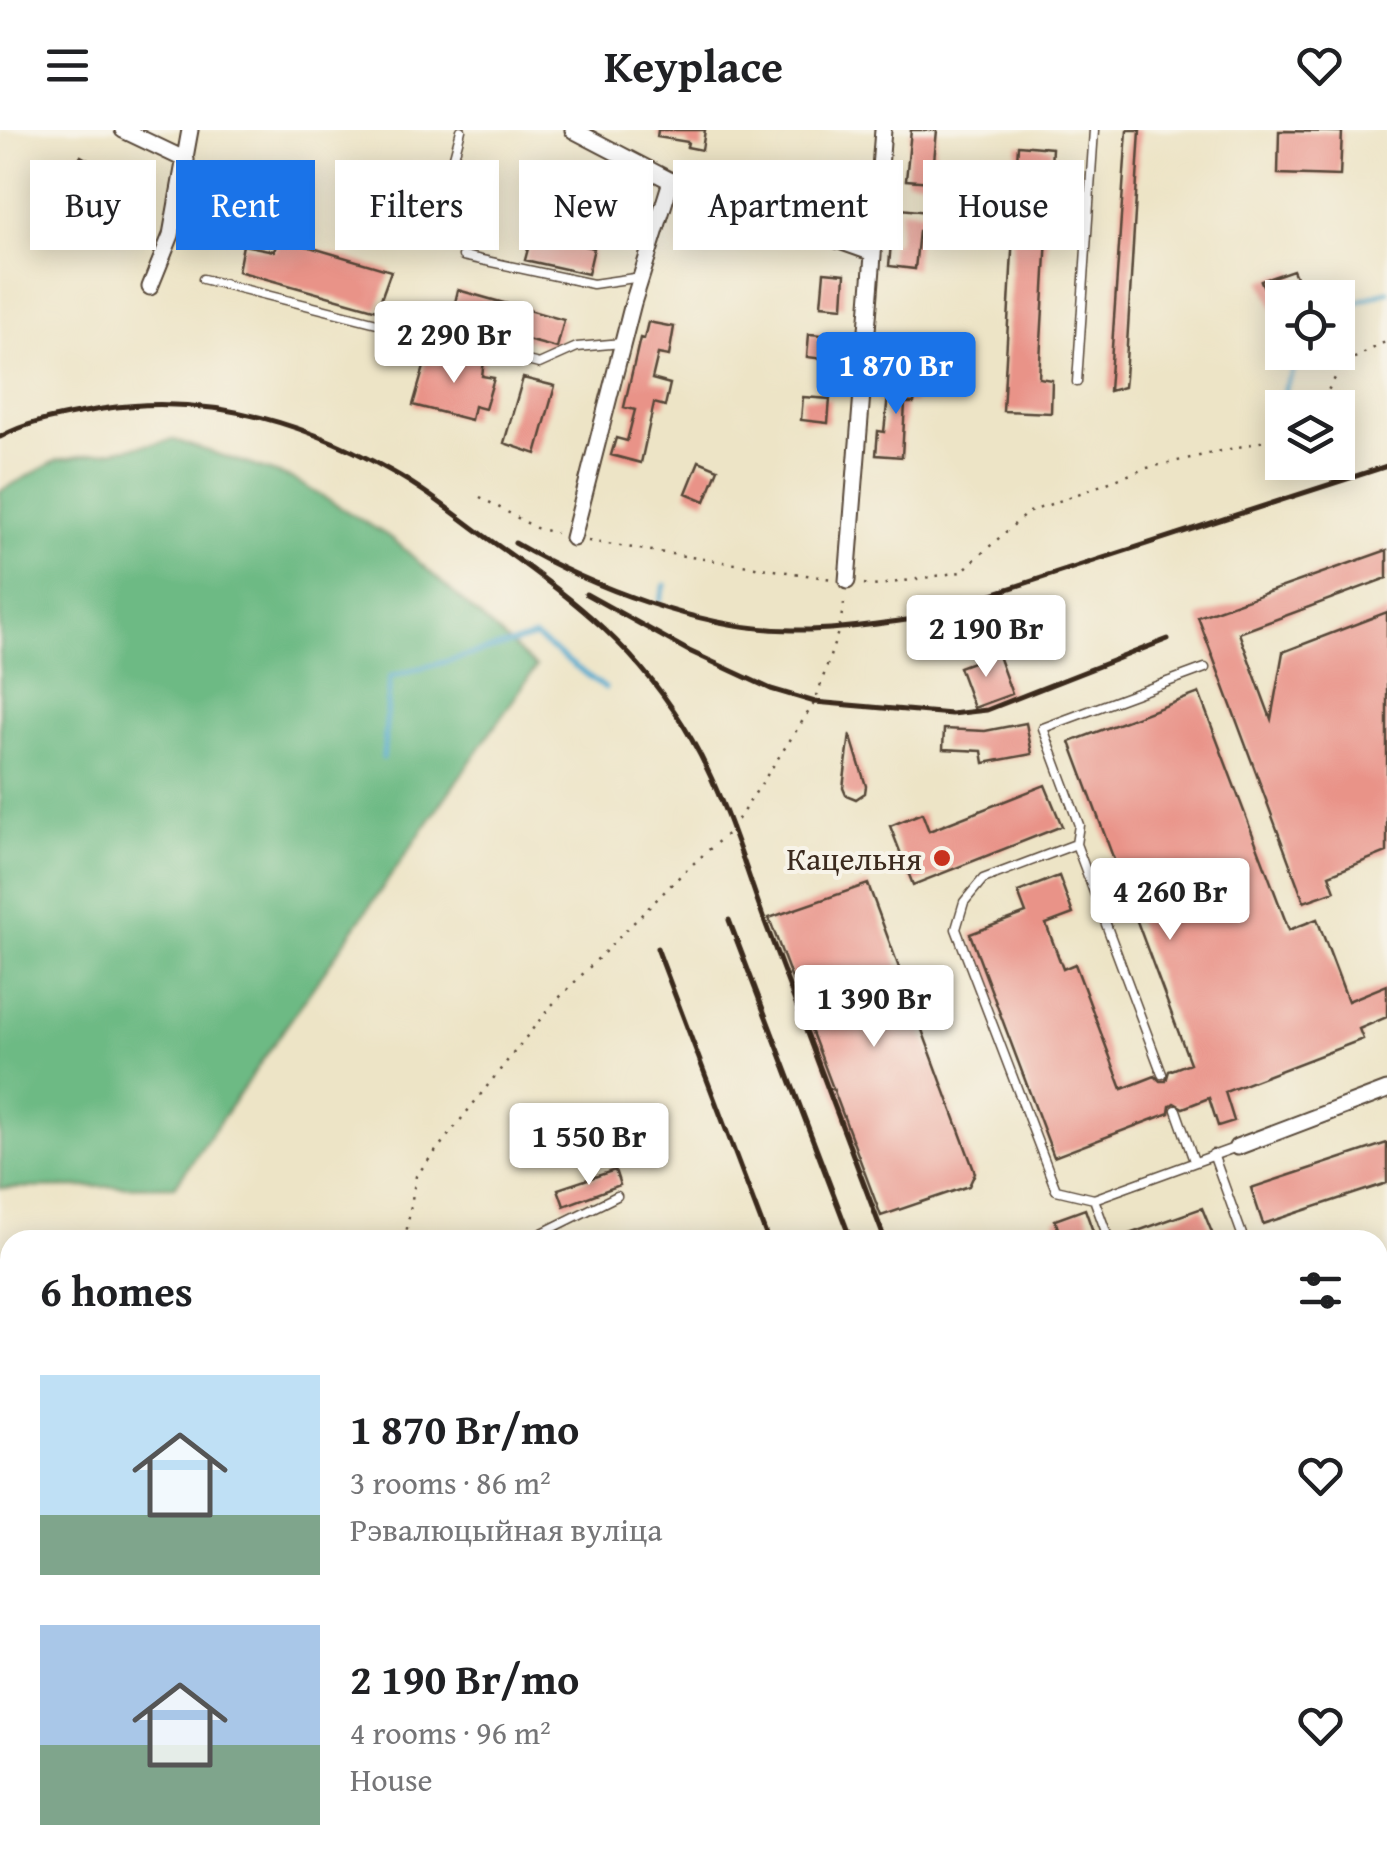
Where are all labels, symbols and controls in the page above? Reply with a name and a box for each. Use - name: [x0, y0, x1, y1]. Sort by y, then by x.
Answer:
- text: Keyplace: [604, 33, 783, 98]
- icon: menu: [40, 38, 95, 93]
- icon: heart: [1292, 38, 1347, 93]
- chip: Buy: [30, 160, 156, 250]
- chip: Rent: [176, 160, 315, 250]
- chip: Filters: [335, 160, 499, 250]
- chip: New: [519, 160, 653, 250]
- chip: Apartment: [673, 160, 903, 250]
- chip: House: [923, 160, 1084, 250]
- map controls: [1265, 280, 1355, 480]
- button: locate: [1265, 280, 1355, 370]
- pin: 2 290 Br: [351, 301, 557, 386]
- text: 2 290 Br: [397, 310, 511, 357]
- pin: 1 870 Br: [793, 332, 999, 417]
- text: 1 870 Br: [839, 341, 953, 388]
- button: layers: [1265, 390, 1355, 480]
- pin: 2 190 Br: [883, 595, 1089, 680]
- text: 2 190 Br: [929, 604, 1043, 651]
- place label: Кацельня: [786, 835, 922, 882]
- marker: Кацельня: [931, 847, 953, 869]
- pin: 4 260 Br: [1067, 858, 1273, 943]
- text: 4 260 Br: [1113, 867, 1227, 914]
- pin: 1 390 Br: [771, 965, 977, 1050]
- text: 1 390 Br: [817, 974, 931, 1021]
- pin: 1 550 Br: [486, 1103, 692, 1188]
- text: 1 550 Br: [532, 1112, 646, 1159]
- text: 6 homes: [40, 1260, 193, 1321]
- icon: filters: [1293, 1263, 1348, 1318]
- text: 1 870 Br/mo: [350, 1398, 579, 1459]
- icon: home: [120, 1415, 240, 1535]
- icon: heart: [1293, 1448, 1348, 1503]
- text: 3 rooms · 86 m²: [350, 1459, 551, 1506]
- text: Рэвалюцыйная вуліца: [350, 1506, 662, 1553]
- text: 2 190 Br/mo: [350, 1648, 579, 1709]
- icon: home: [120, 1665, 240, 1785]
- icon: heart: [1293, 1698, 1348, 1753]
- text: 4 rooms · 96 m²: [350, 1709, 551, 1756]
- text: House: [350, 1756, 433, 1803]

